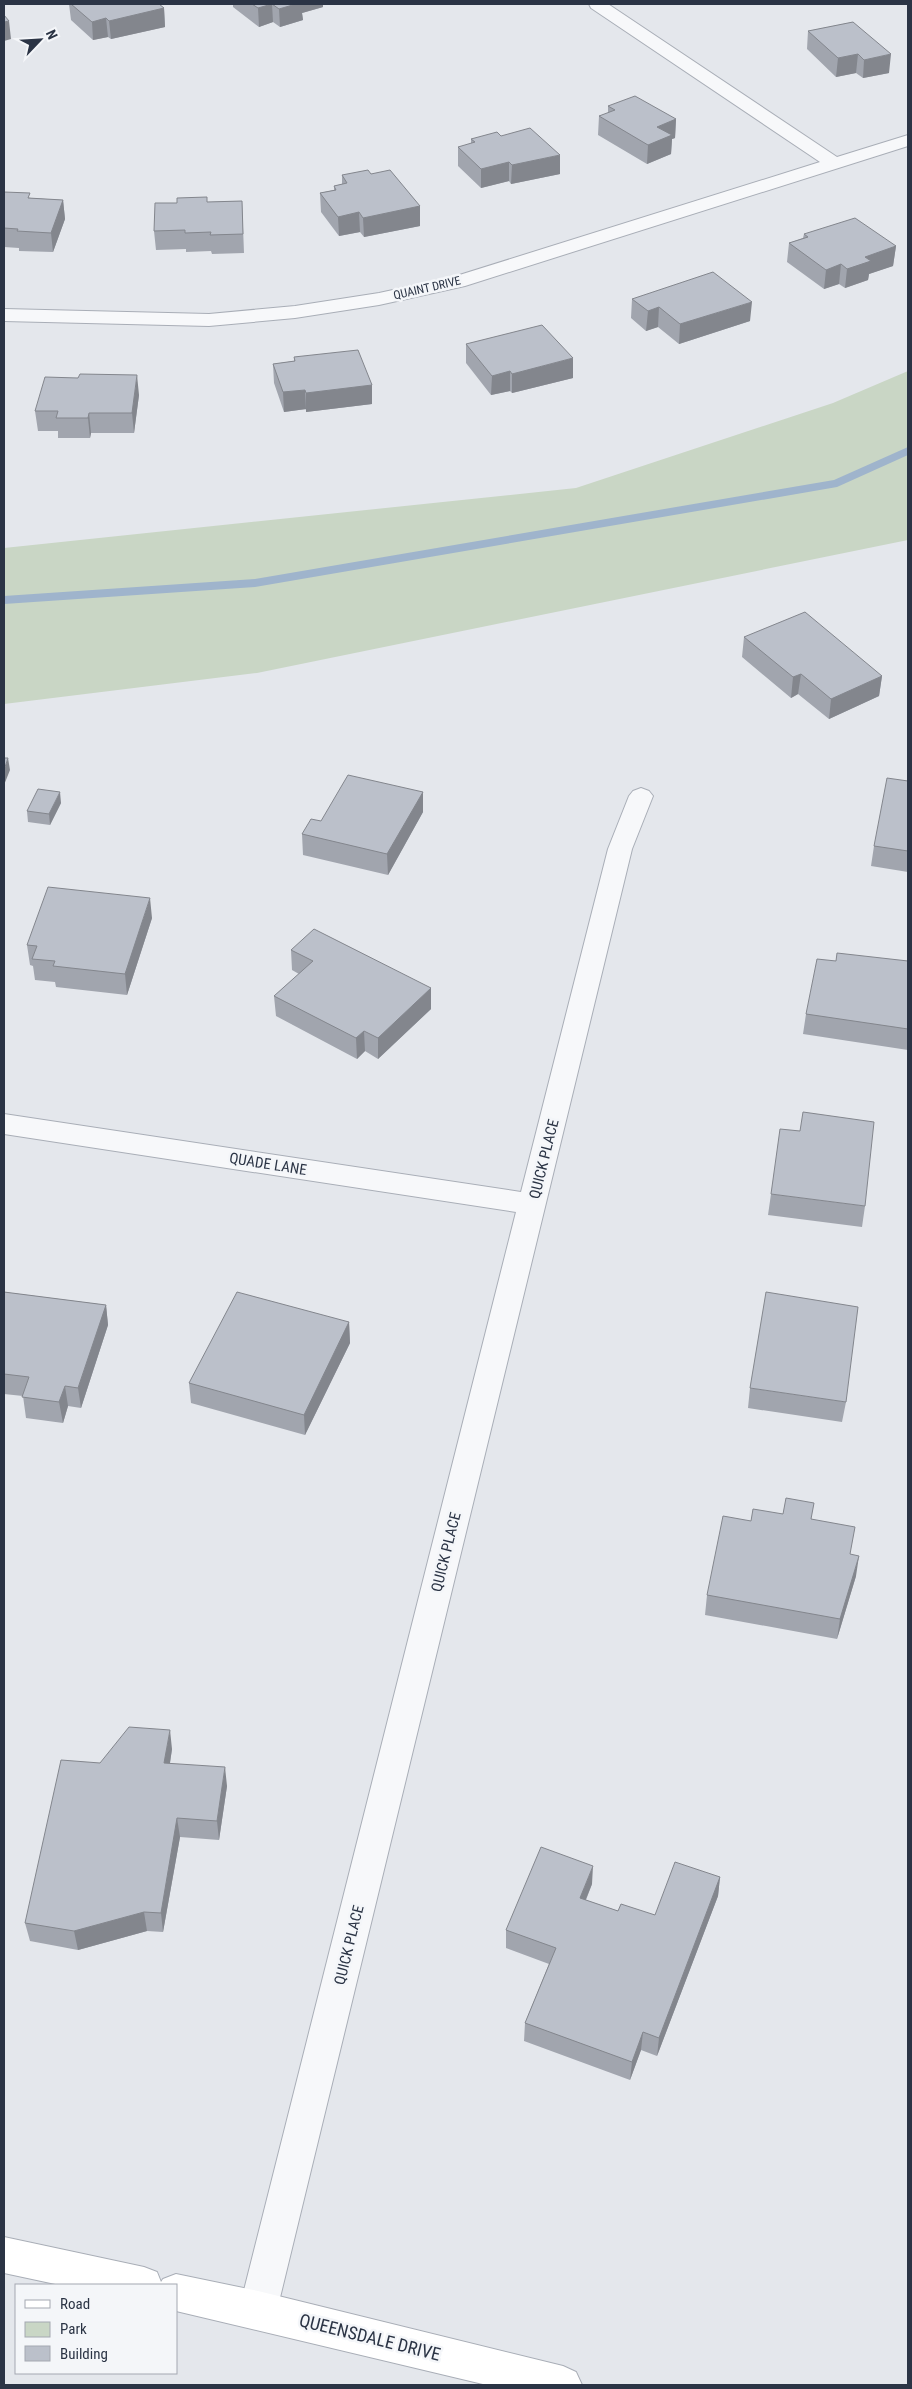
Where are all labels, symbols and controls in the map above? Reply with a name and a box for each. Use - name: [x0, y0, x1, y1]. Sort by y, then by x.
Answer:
- north arrow: [15, 15, 65, 65]
- text: N: [43, 27, 61, 42]
- street label: QUAINT DRIVE: [392, 273, 462, 303]
- street label: QUICK PLACE: [525, 1117, 563, 1201]
- street label: QUADE LANE: [228, 1149, 308, 1179]
- street label: QUICK PLACE: [427, 1510, 465, 1594]
- street label: QUICK PLACE: [330, 1903, 368, 1987]
- legend: [15, 2284, 178, 2374]
- text: Road: [60, 2295, 90, 2313]
- street label: QUEENSDALE DRIVE: [297, 2309, 443, 2365]
- text: Park: [60, 2320, 87, 2338]
- text: Building: [60, 2345, 108, 2363]

